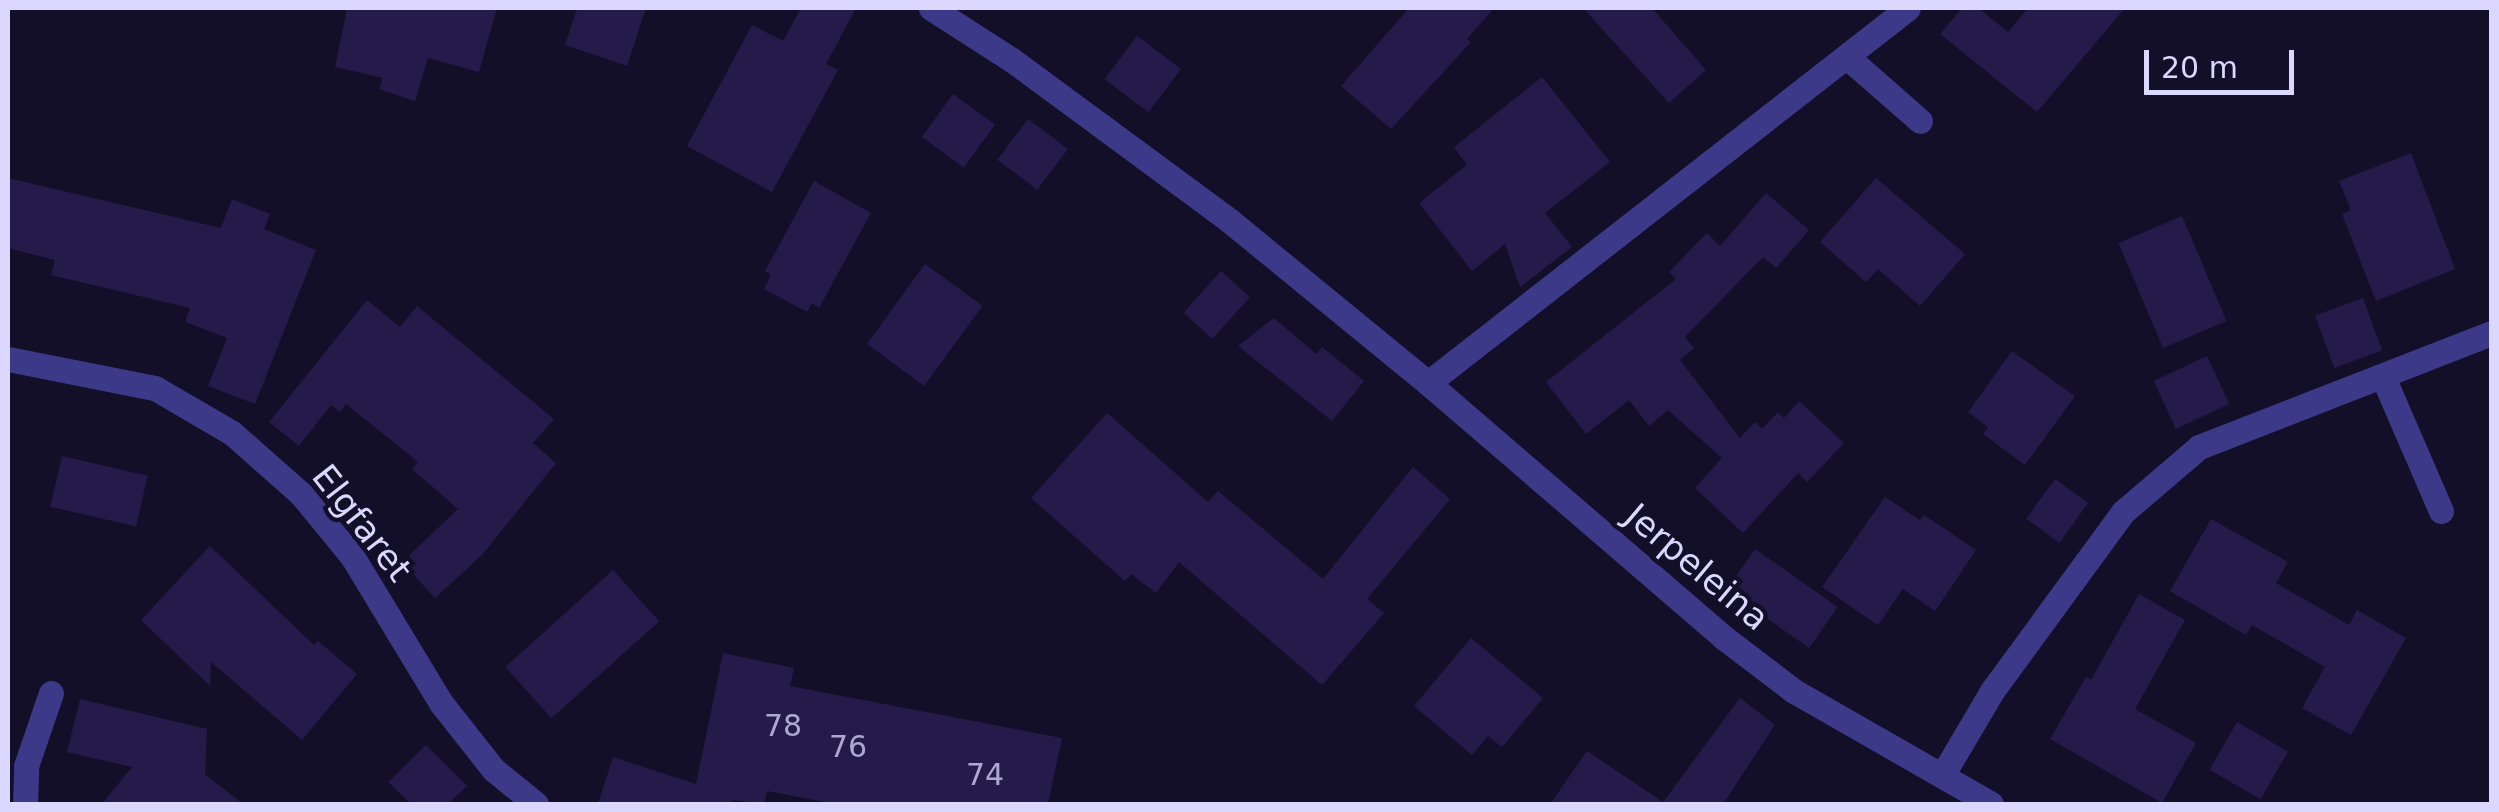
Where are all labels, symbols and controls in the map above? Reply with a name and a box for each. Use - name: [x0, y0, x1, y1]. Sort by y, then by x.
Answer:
- scale bar: [2149, 30, 2299, 92]
- text: 20 m: [2161, 50, 2238, 85]
- street label: Elgfaret: [303, 456, 421, 590]
- street label: Jerpeleina: [1617, 495, 1777, 639]
- house number: 78: [764, 708, 802, 744]
- house number: 76: [829, 729, 867, 765]
- house number: 74: [966, 757, 1004, 793]

